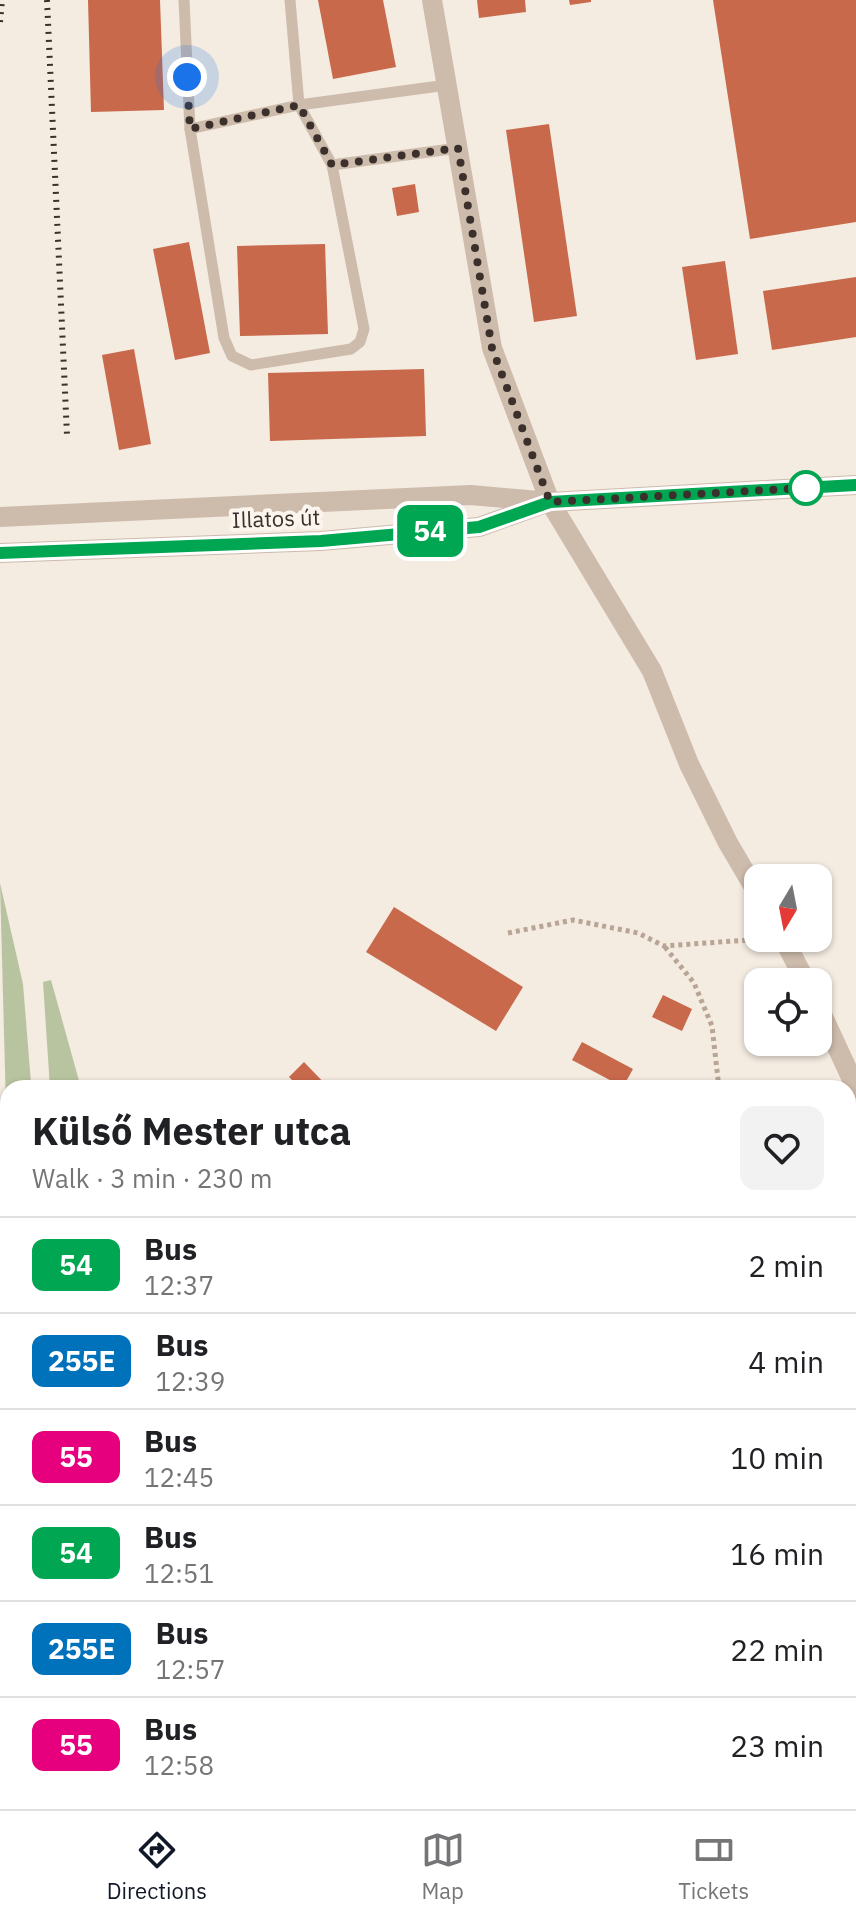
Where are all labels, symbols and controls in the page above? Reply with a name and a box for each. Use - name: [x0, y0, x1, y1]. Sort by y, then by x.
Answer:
- your location: [167, 57, 207, 97]
- unlabelled marker: [789, 471, 823, 505]
- street label: Illatos út: [231, 502, 321, 534]
- line badge: 54: [394, 505, 466, 557]
- text: 54: [413, 512, 447, 549]
- north arrow: [744, 864, 832, 952]
- map controls: [744, 864, 832, 1056]
- button: locate: [744, 968, 832, 1056]
- text: Külső Mester utca: [32, 1106, 351, 1155]
- button: heart: [740, 1106, 824, 1190]
- text: Walk · 3 min · 230 m: [32, 1161, 272, 1195]
- text: Bus: [144, 1229, 197, 1268]
- text: 54: [59, 1246, 93, 1283]
- text: 2 min: [748, 1246, 824, 1285]
- text: 12:37: [144, 1268, 214, 1302]
- text: Bus: [155, 1325, 208, 1364]
- text: 255E: [48, 1342, 115, 1379]
- text: 4 min: [748, 1342, 824, 1381]
- text: 12:39: [155, 1364, 225, 1398]
- text: Bus: [144, 1421, 197, 1460]
- text: 55: [59, 1438, 93, 1475]
- text: 10 min: [730, 1438, 824, 1477]
- text: 12:45: [144, 1460, 214, 1494]
- text: Bus: [144, 1517, 197, 1556]
- text: 54: [59, 1534, 93, 1571]
- text: 16 min: [730, 1534, 824, 1573]
- text: 12:51: [144, 1556, 214, 1590]
- text: Bus: [155, 1613, 208, 1652]
- text: 255E: [48, 1630, 115, 1667]
- text: 22 min: [730, 1630, 824, 1669]
- text: 12:57: [155, 1652, 225, 1686]
- text: Bus: [144, 1709, 197, 1748]
- text: 55: [59, 1726, 93, 1763]
- text: 23 min: [730, 1726, 824, 1765]
- text: 12:58: [144, 1748, 214, 1782]
- tab: Directions: [107, 1828, 207, 1905]
- tab: Map: [421, 1828, 465, 1905]
- tab: Tickets: [678, 1828, 749, 1905]

